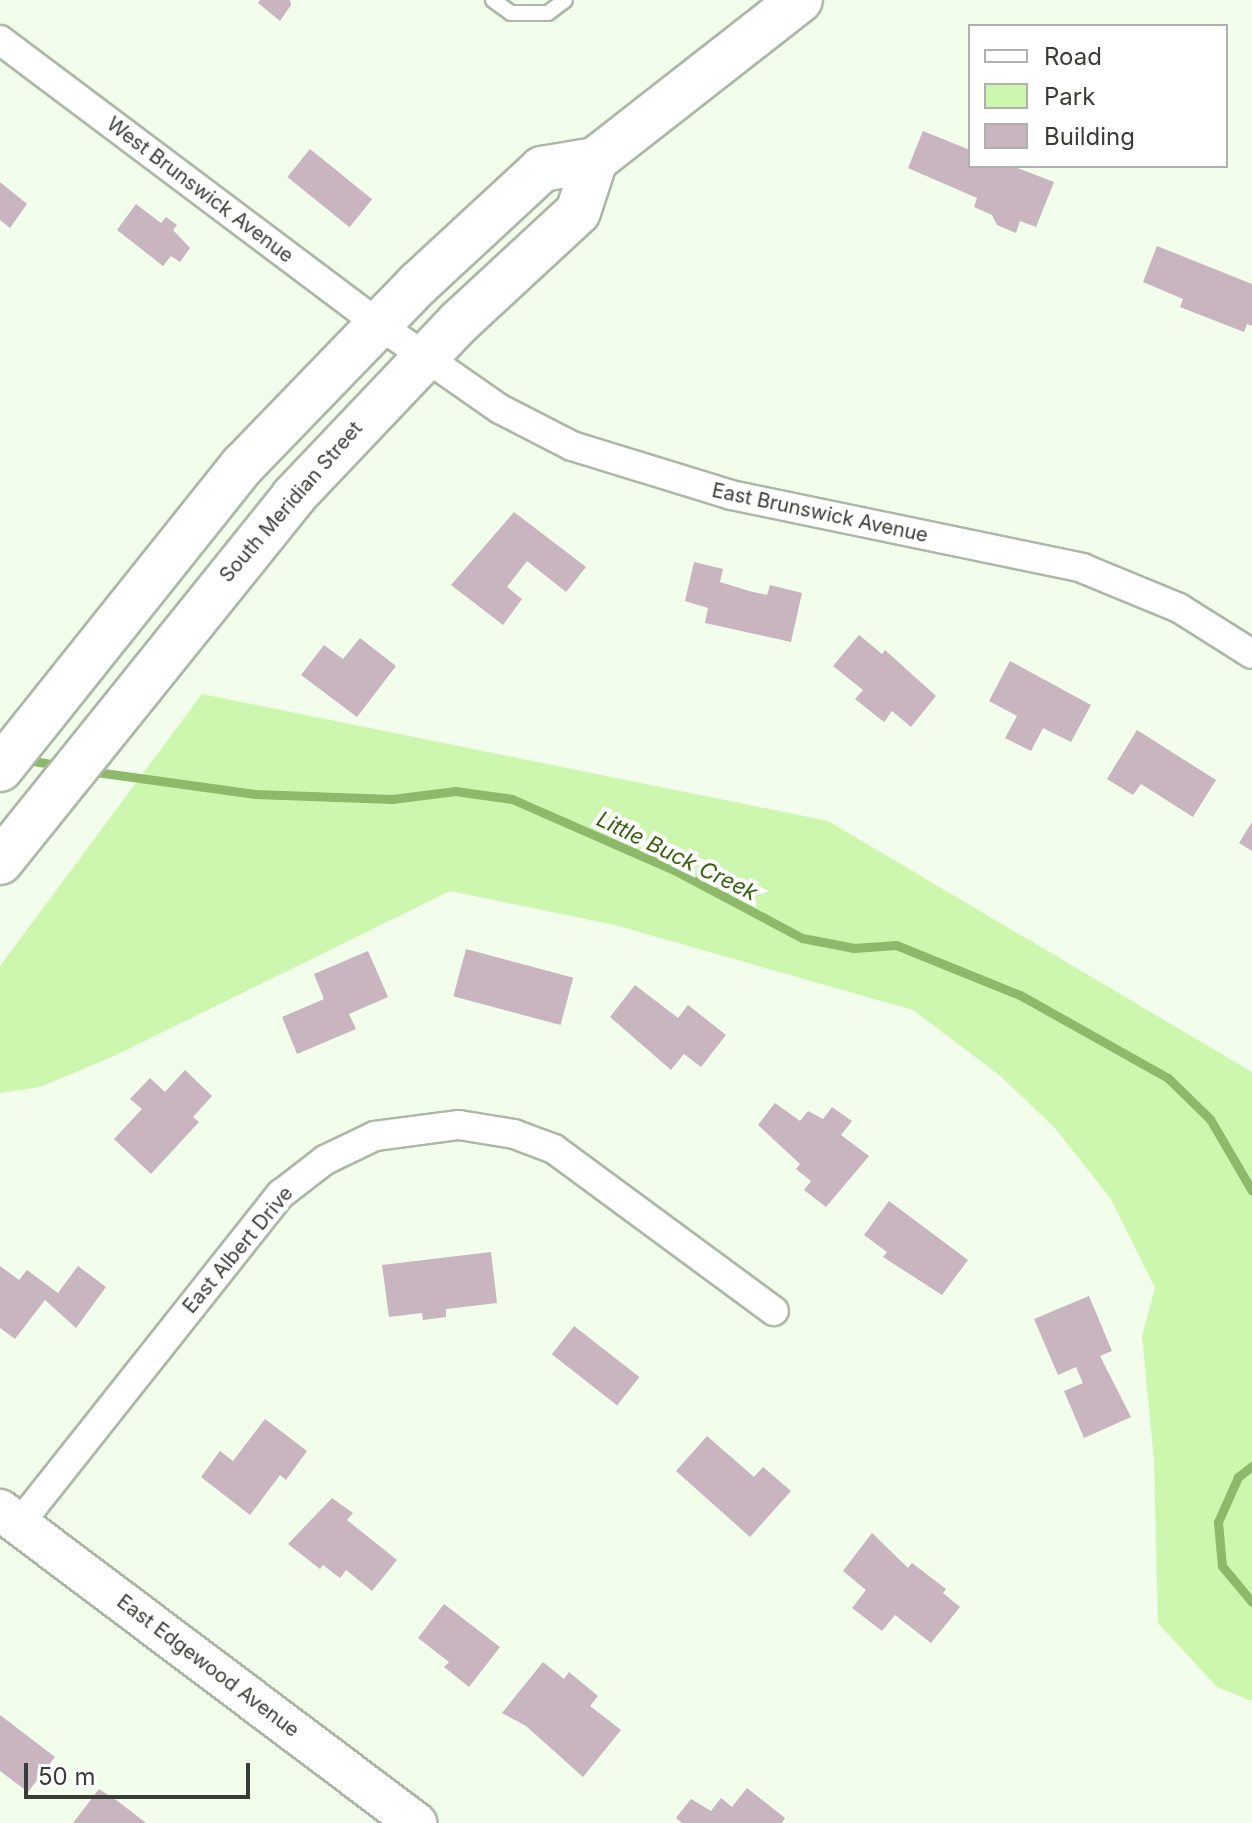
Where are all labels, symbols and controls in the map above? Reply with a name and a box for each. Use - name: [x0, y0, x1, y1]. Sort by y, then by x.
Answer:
- legend: [968, 24, 1228, 168]
- text: Road: [1044, 42, 1102, 71]
- text: Park: [1044, 82, 1095, 111]
- street label: West Brunswick Avenue: [102, 112, 298, 268]
- text: Building: [1044, 122, 1135, 151]
- street label: South Meridian Street: [215, 417, 367, 587]
- street label: East Brunswick Avenue: [710, 478, 930, 548]
- water label: Little Buck Creek: [592, 806, 762, 906]
- street label: East Albert Drive: [178, 1182, 298, 1318]
- street label: East Edgewood Avenue: [112, 1590, 304, 1742]
- scale bar: [28, 1747, 254, 1797]
- text: 50 m: [38, 1762, 96, 1791]

